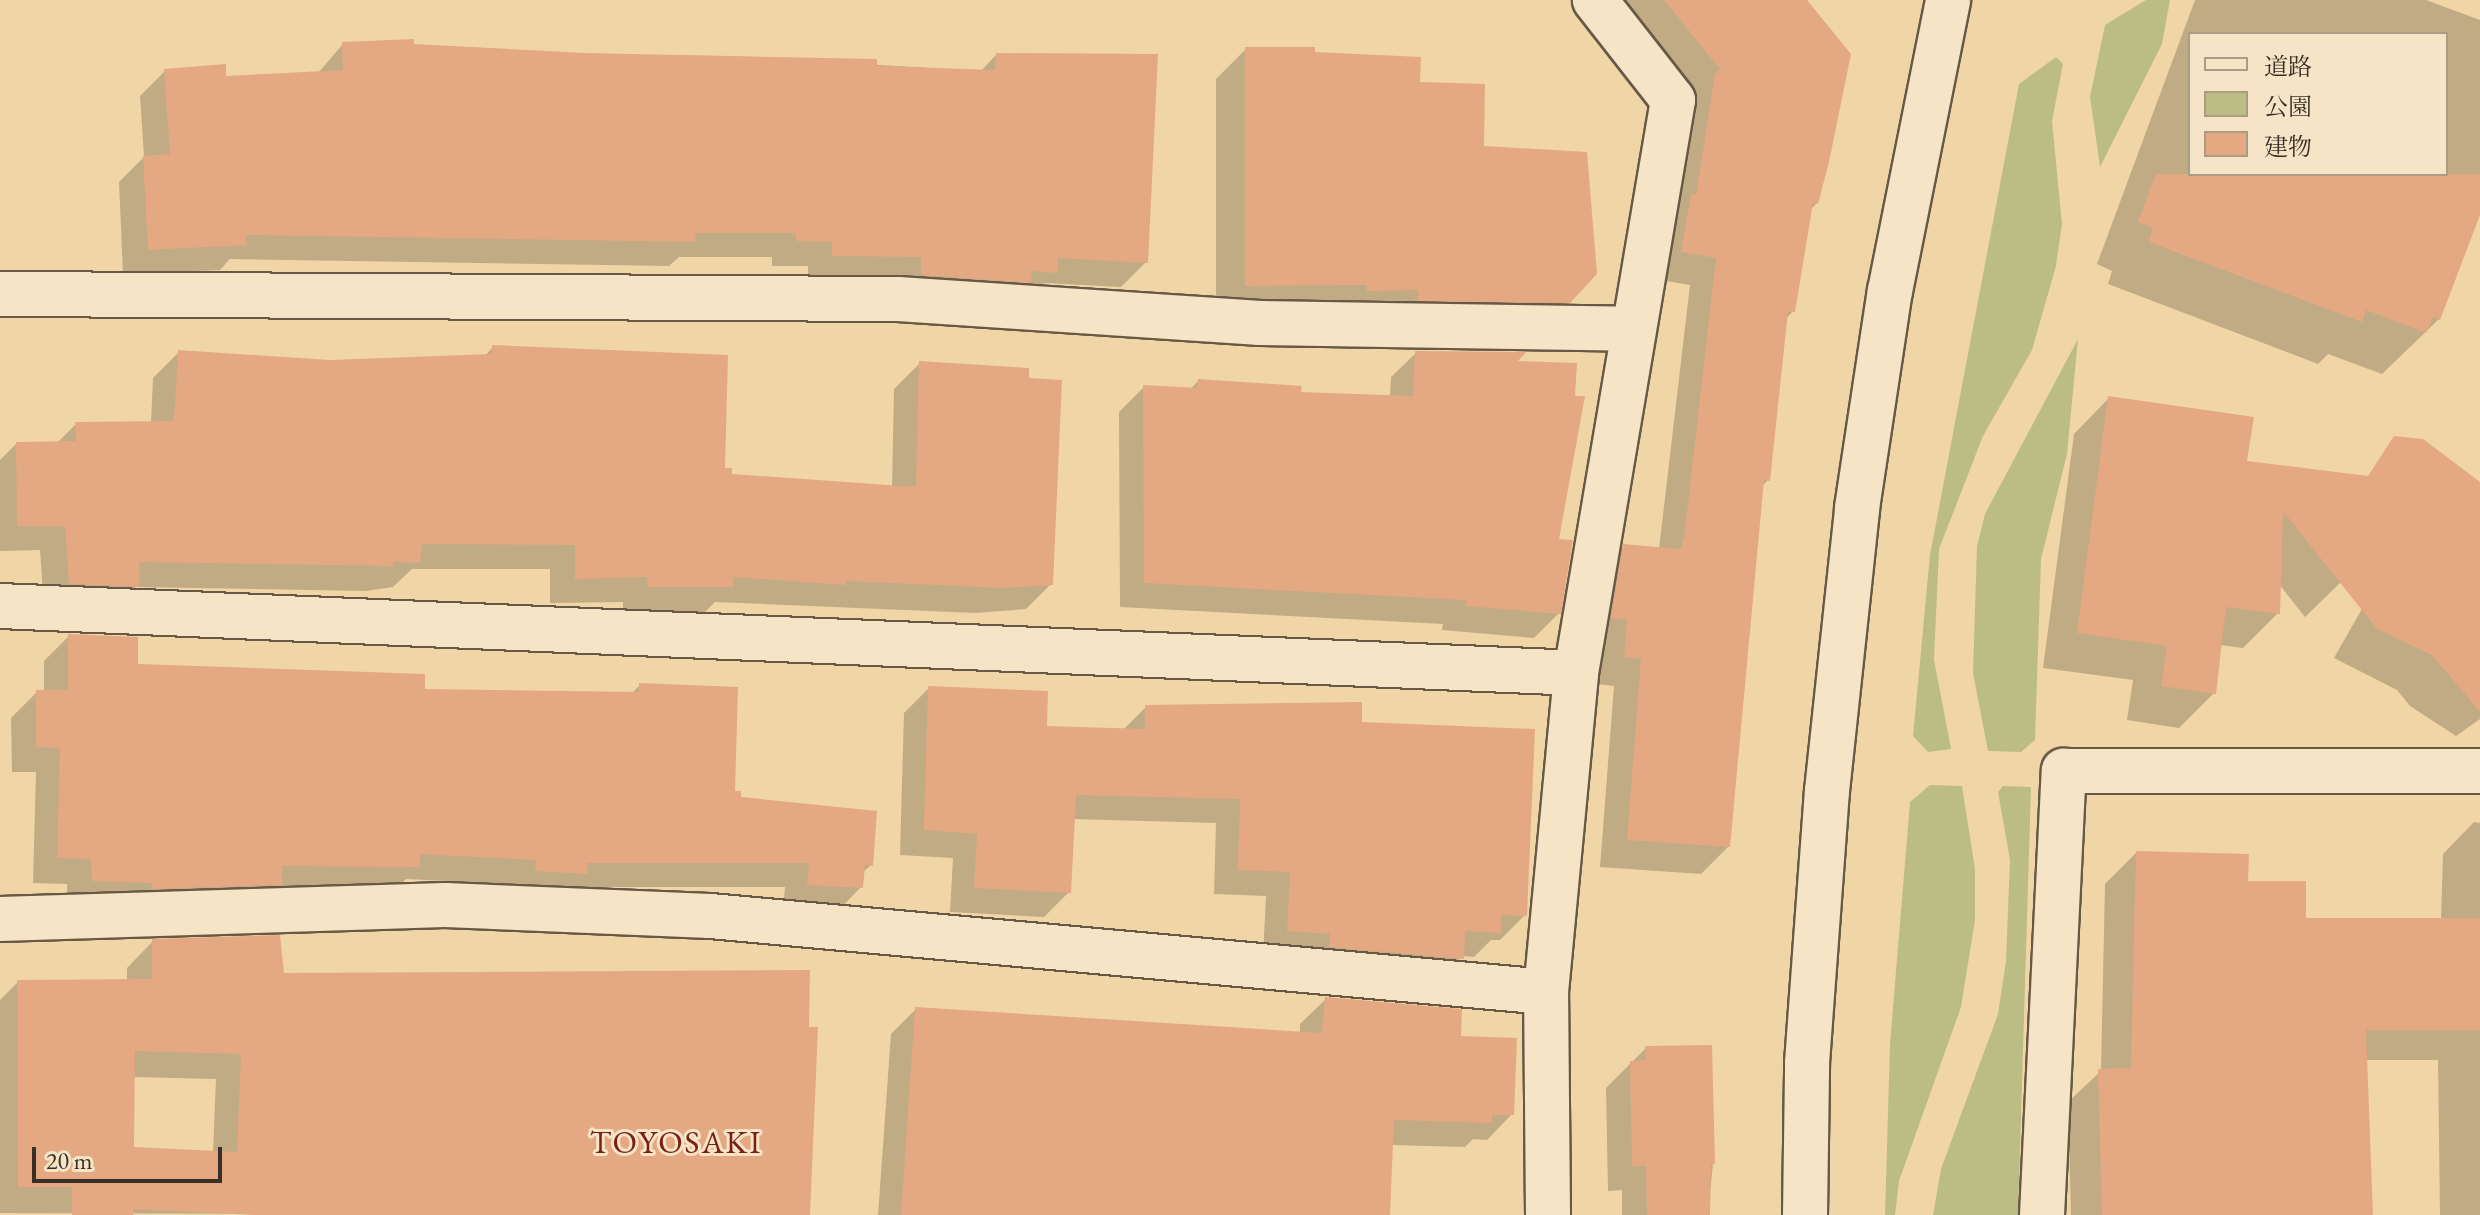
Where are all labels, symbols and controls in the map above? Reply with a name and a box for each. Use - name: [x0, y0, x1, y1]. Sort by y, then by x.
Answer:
- legend: [2188, 32, 2448, 176]
- text: 道路: [2264, 51, 2312, 82]
- text: 公園: [2264, 91, 2312, 122]
- text: 建物: [2264, 131, 2312, 162]
- district label: TOYOSAKI: [590, 1123, 762, 1161]
- scale bar: [36, 1131, 226, 1181]
- text: 20 m: [46, 1145, 93, 1176]

